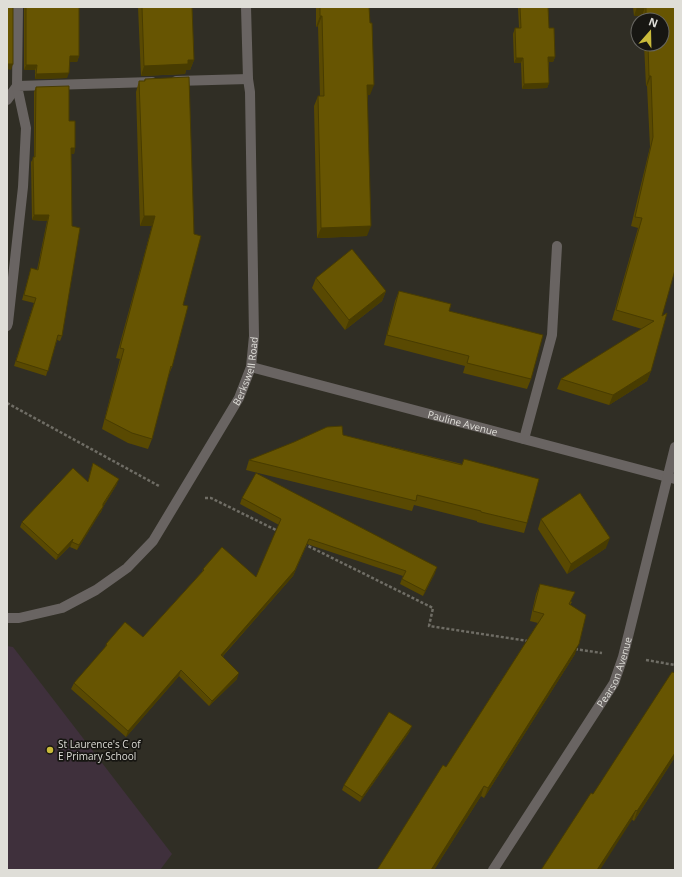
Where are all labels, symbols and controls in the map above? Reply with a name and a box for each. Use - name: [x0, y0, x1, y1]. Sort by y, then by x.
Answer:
- north arrow: [630, 12, 670, 52]
- text: N: [647, 14, 660, 31]
- street label: Berkswell Road: [229, 336, 261, 408]
- street label: Pauline Avenue: [426, 407, 500, 439]
- street label: Pearson Avenue: [593, 635, 635, 710]
- place label: St Laurence's C of E Primary School: [58, 737, 141, 763]
- marker: St Laurence's C of E Primary School: [45, 745, 55, 755]

